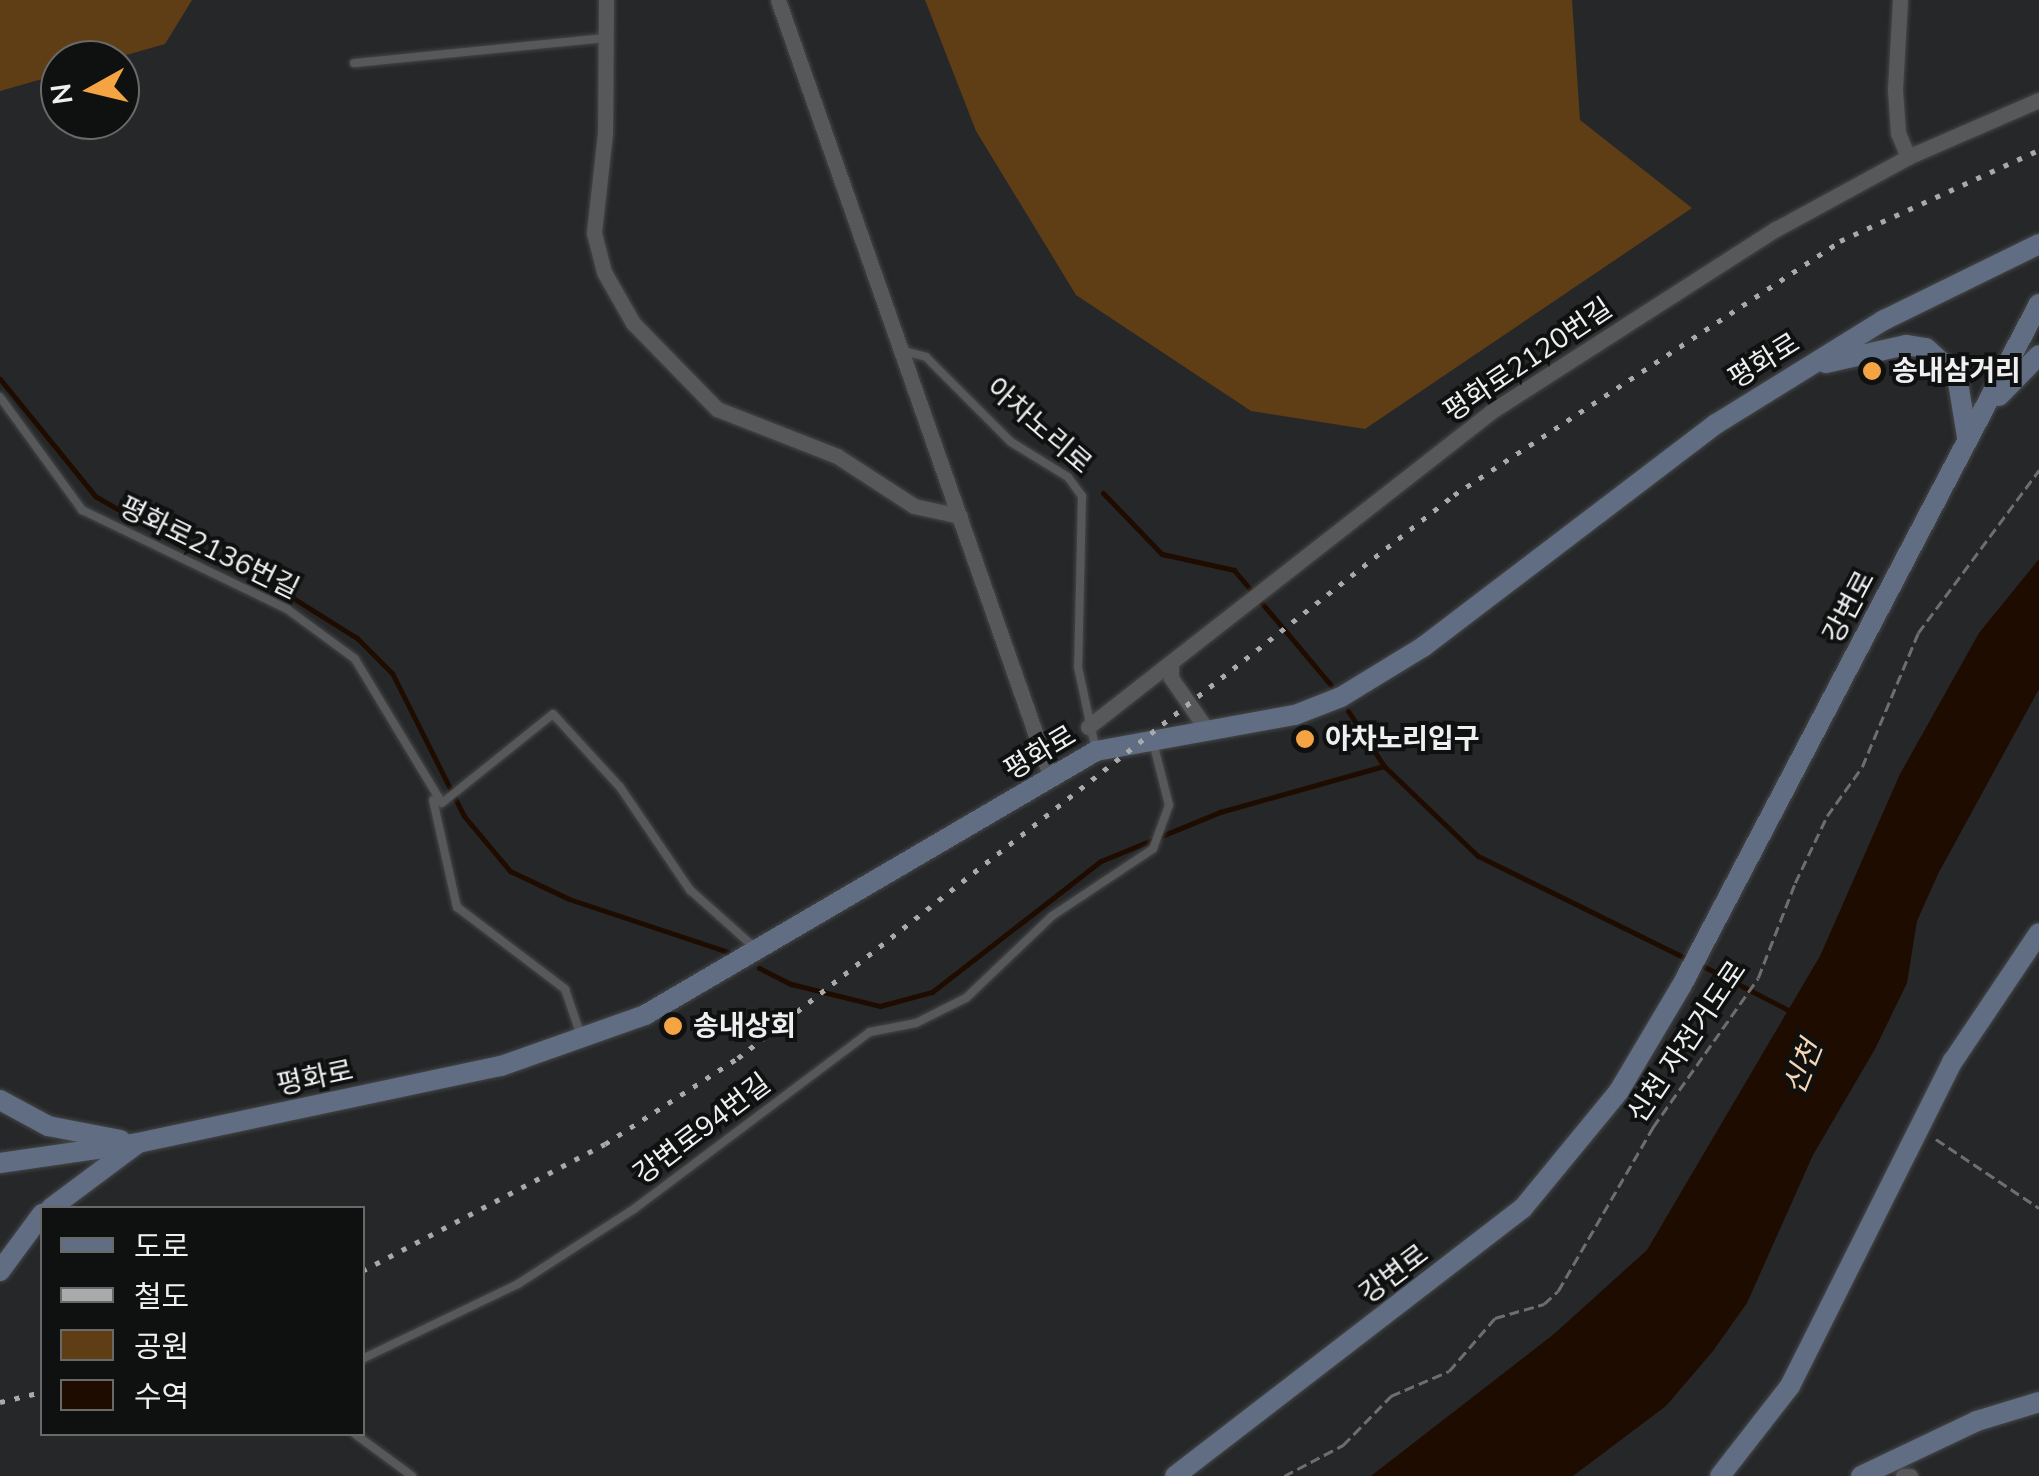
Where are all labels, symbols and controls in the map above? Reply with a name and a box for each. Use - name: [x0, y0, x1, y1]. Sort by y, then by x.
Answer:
- north arrow: [40, 40, 140, 140]
- text: N: [42, 81, 83, 107]
- street label: 평화로2120번길: [1437, 291, 1619, 429]
- street label: 평화로: [1722, 326, 1806, 396]
- place label: 송내삼거리: [1892, 354, 2021, 388]
- marker: 송내삼거리: [1861, 360, 1883, 382]
- street label: 아차노리로: [979, 371, 1099, 481]
- street label: 평화로2136번길: [114, 490, 304, 606]
- street label: 강변로: [1816, 565, 1882, 649]
- street label: 평화로: [998, 719, 1082, 787]
- place label: 아차노리입구: [1325, 722, 1480, 756]
- marker: 아차노리입구: [1294, 728, 1316, 750]
- street label: 신천 자전거도로: [1621, 955, 1753, 1129]
- place label: 송내상회: [693, 1009, 796, 1043]
- marker: 송내상회: [662, 1015, 684, 1037]
- water label: 신천: [1777, 1036, 1831, 1100]
- street label: 평화로: [274, 1054, 356, 1102]
- street label: 강변로94번길: [627, 1067, 777, 1191]
- legend: [40, 1206, 365, 1436]
- text: 도로: [134, 1227, 189, 1268]
- street label: 강변로: [1353, 1237, 1435, 1311]
- text: 철도: [134, 1277, 189, 1318]
- text: 공원: [134, 1327, 189, 1368]
- text: 수역: [134, 1377, 189, 1418]

